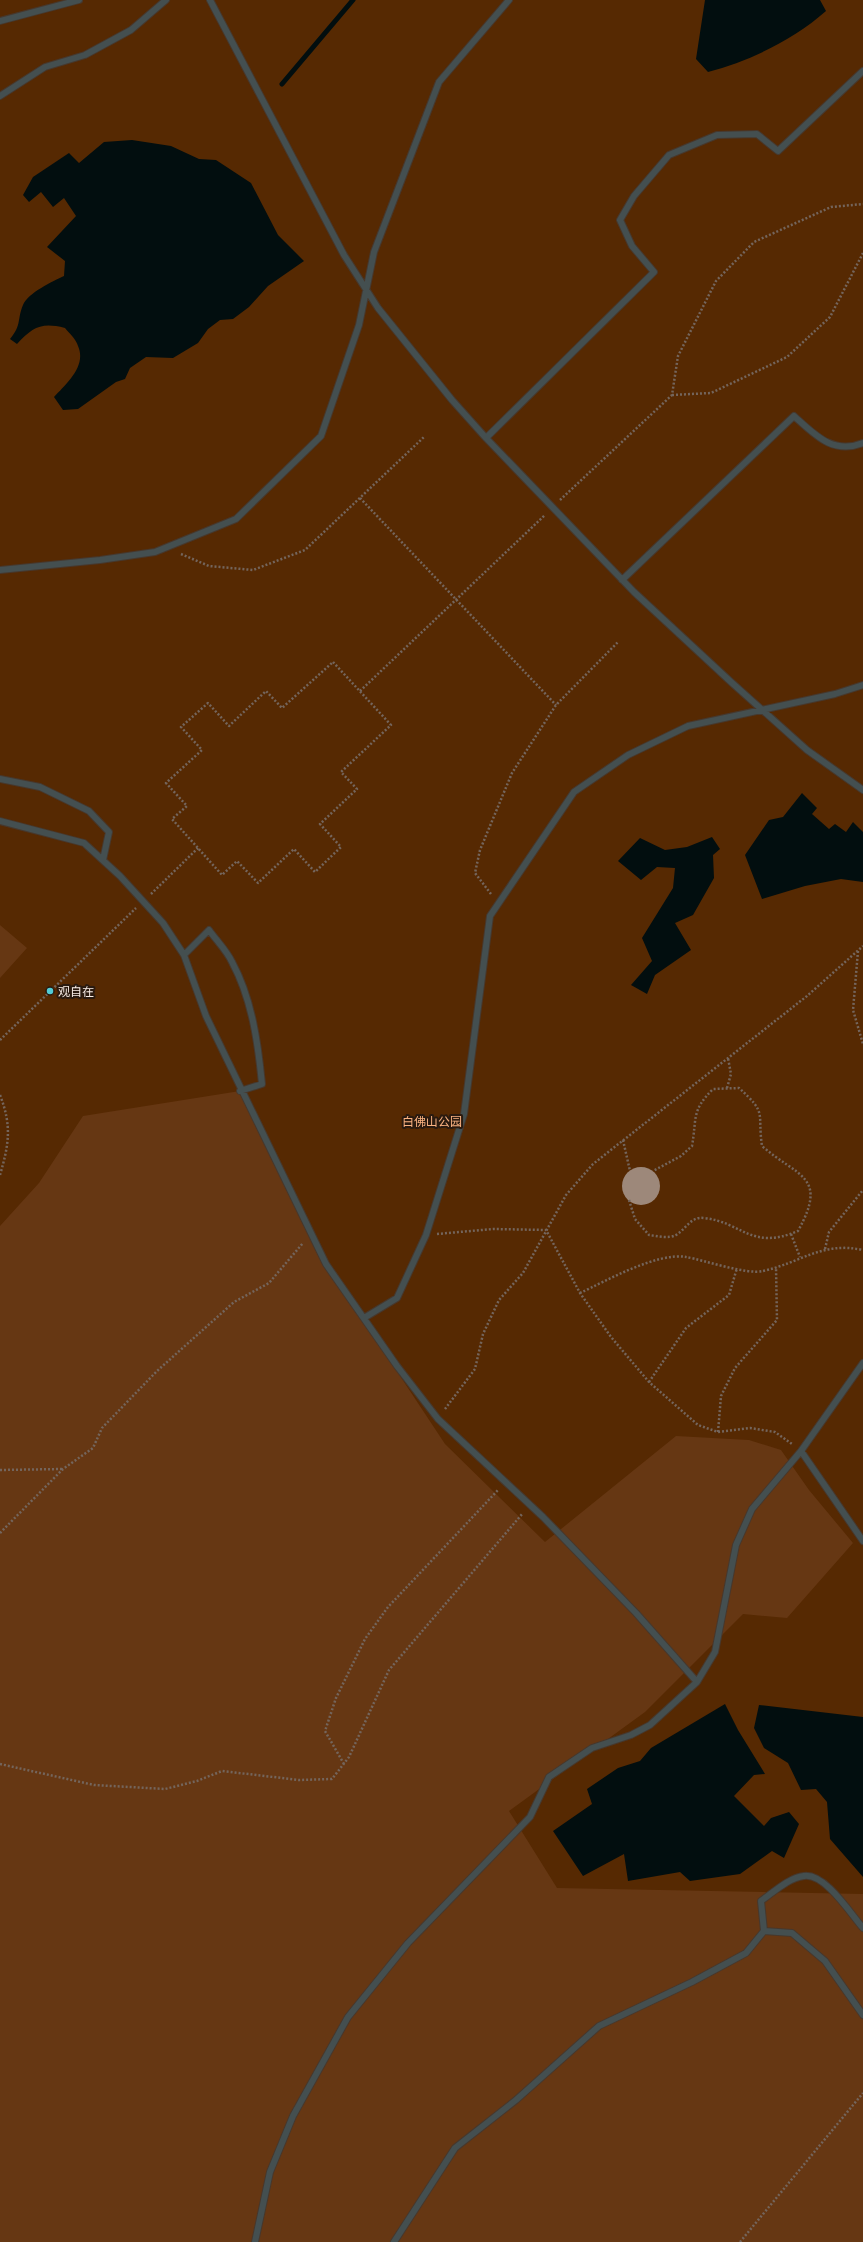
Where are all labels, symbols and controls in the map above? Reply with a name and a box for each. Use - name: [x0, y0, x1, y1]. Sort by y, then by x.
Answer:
- place label: 观自在: [58, 985, 94, 998]
- marker: 观自在: [45, 986, 55, 996]
- park label: 白佛山公园: [402, 1115, 462, 1128]

